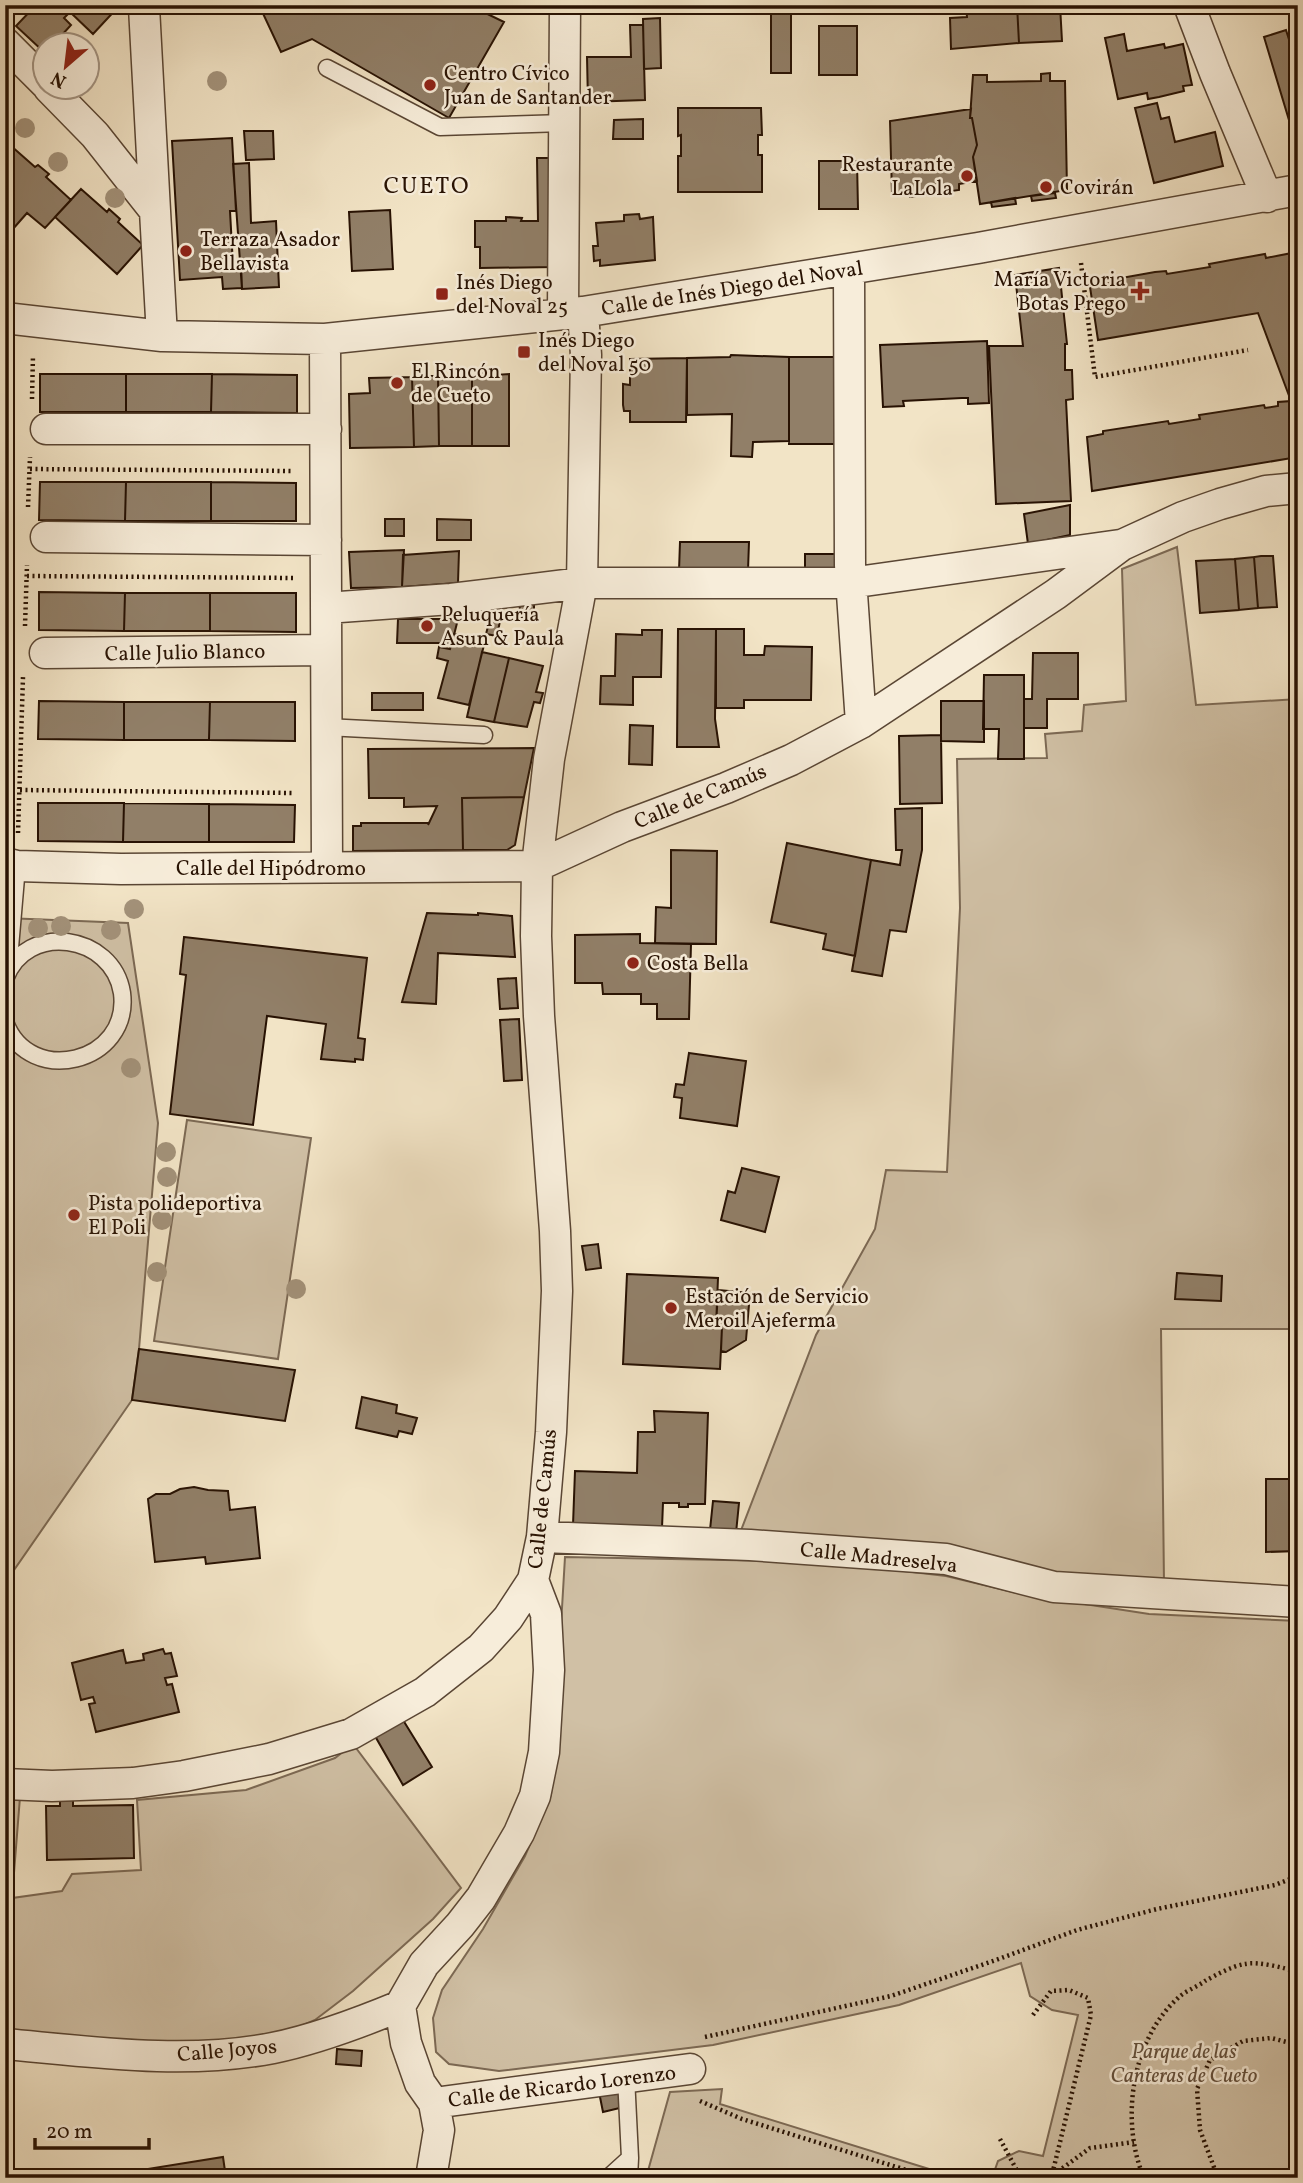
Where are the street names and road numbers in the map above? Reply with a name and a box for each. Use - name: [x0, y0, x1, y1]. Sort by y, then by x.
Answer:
- street label: Calle de Inés Diego del Noval: [599, 254, 865, 324]
- street label: Calle Julio Blanco: [105, 638, 266, 669]
- street label: Calle de Camús: [630, 758, 771, 837]
- street label: Calle del Hipódromo: [176, 855, 366, 884]
- street label: Calle de Camús: [522, 1428, 565, 1571]
- street label: Calle Madreselva: [799, 1536, 959, 1581]
- street label: Calle Joyos: [176, 2033, 278, 2070]
- street label: Calle de Ricardo Lorenzo: [447, 2059, 678, 2116]

